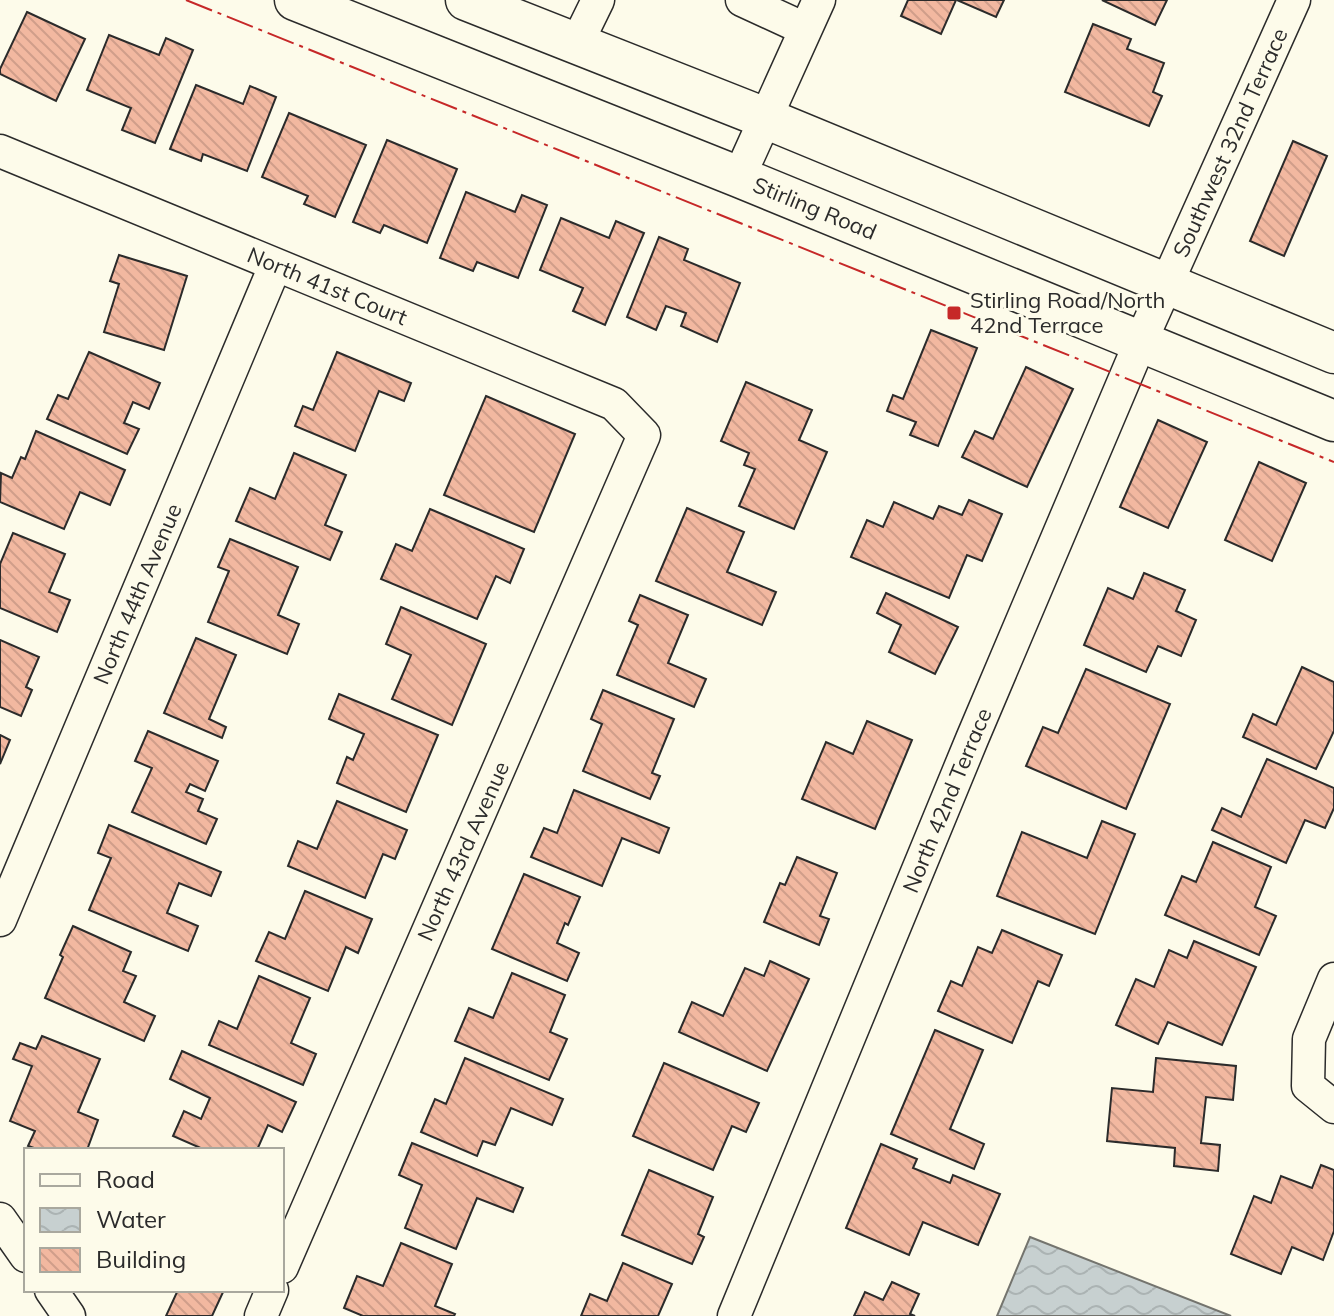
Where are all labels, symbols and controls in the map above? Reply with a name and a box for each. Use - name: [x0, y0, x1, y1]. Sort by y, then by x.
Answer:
- street label: Southwest 32nd Terrace: [1166, 24, 1294, 262]
- street label: Stirling Road: [749, 170, 881, 246]
- street label: North 41st Court: [243, 240, 412, 331]
- place label: Stirling Road/North 42nd Terrace: [970, 286, 1165, 339]
- marker: Stirling Road/North 42nd Terrace: [945, 304, 963, 322]
- street label: North 44th Avenue: [87, 499, 188, 688]
- street label: North 42nd Terrace: [896, 704, 998, 897]
- street label: North 43rd Avenue: [411, 757, 515, 945]
- legend: [24, 1148, 284, 1292]
- text: Road: [96, 1164, 155, 1194]
- text: Water: [96, 1204, 166, 1234]
- text: Building: [96, 1244, 186, 1274]

